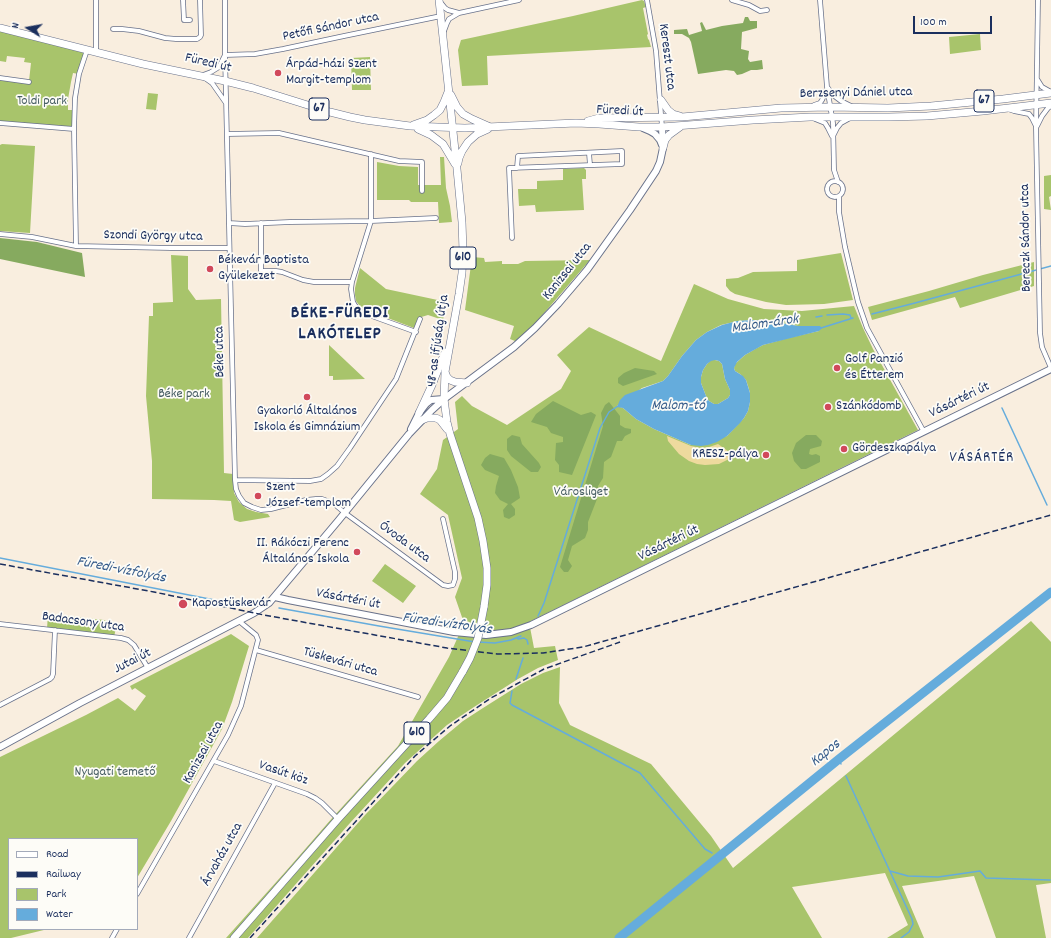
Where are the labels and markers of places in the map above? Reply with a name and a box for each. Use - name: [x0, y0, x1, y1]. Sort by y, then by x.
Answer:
- place label: Árpád-házi Szent Margit-templom: [286, 57, 377, 90]
- marker: Árpád-házi Szent Margit-templom: [273, 68, 283, 78]
- place label: Békevár Baptista Gyülekezet: [218, 253, 309, 286]
- marker: Békevár Baptista Gyülekezet: [205, 264, 215, 274]
- place label: Golf Panzió és Étterem: [845, 352, 904, 384]
- marker: Golf Panzió és Étterem: [832, 363, 842, 373]
- marker: Gyakorló Általános Iskola és Gimnázium: [302, 392, 312, 402]
- place label: Szánkódomb: [836, 399, 901, 415]
- marker: Szánkódomb: [823, 402, 833, 412]
- place label: Gyakorló Általános Iskola és Gimnázium: [254, 404, 360, 436]
- place label: Gördeszkapálya: [852, 441, 936, 457]
- marker: Gördeszkapálya: [839, 444, 849, 454]
- place label: KRESZ-pálya: [692, 447, 758, 463]
- marker: KRESZ-pálya: [761, 450, 771, 460]
- place label: Szent József-templom: [266, 480, 351, 512]
- marker: Szent József-templom: [253, 491, 263, 501]
- place label: II. Rákóczi Ferenc Általános Iskola: [256, 536, 349, 568]
- marker: II. Rákóczi Ferenc Általános Iskola: [352, 547, 362, 557]
- place label: Kapostüskevár: [192, 596, 271, 612]
- marker: Kapostüskevár: [177, 598, 189, 610]

